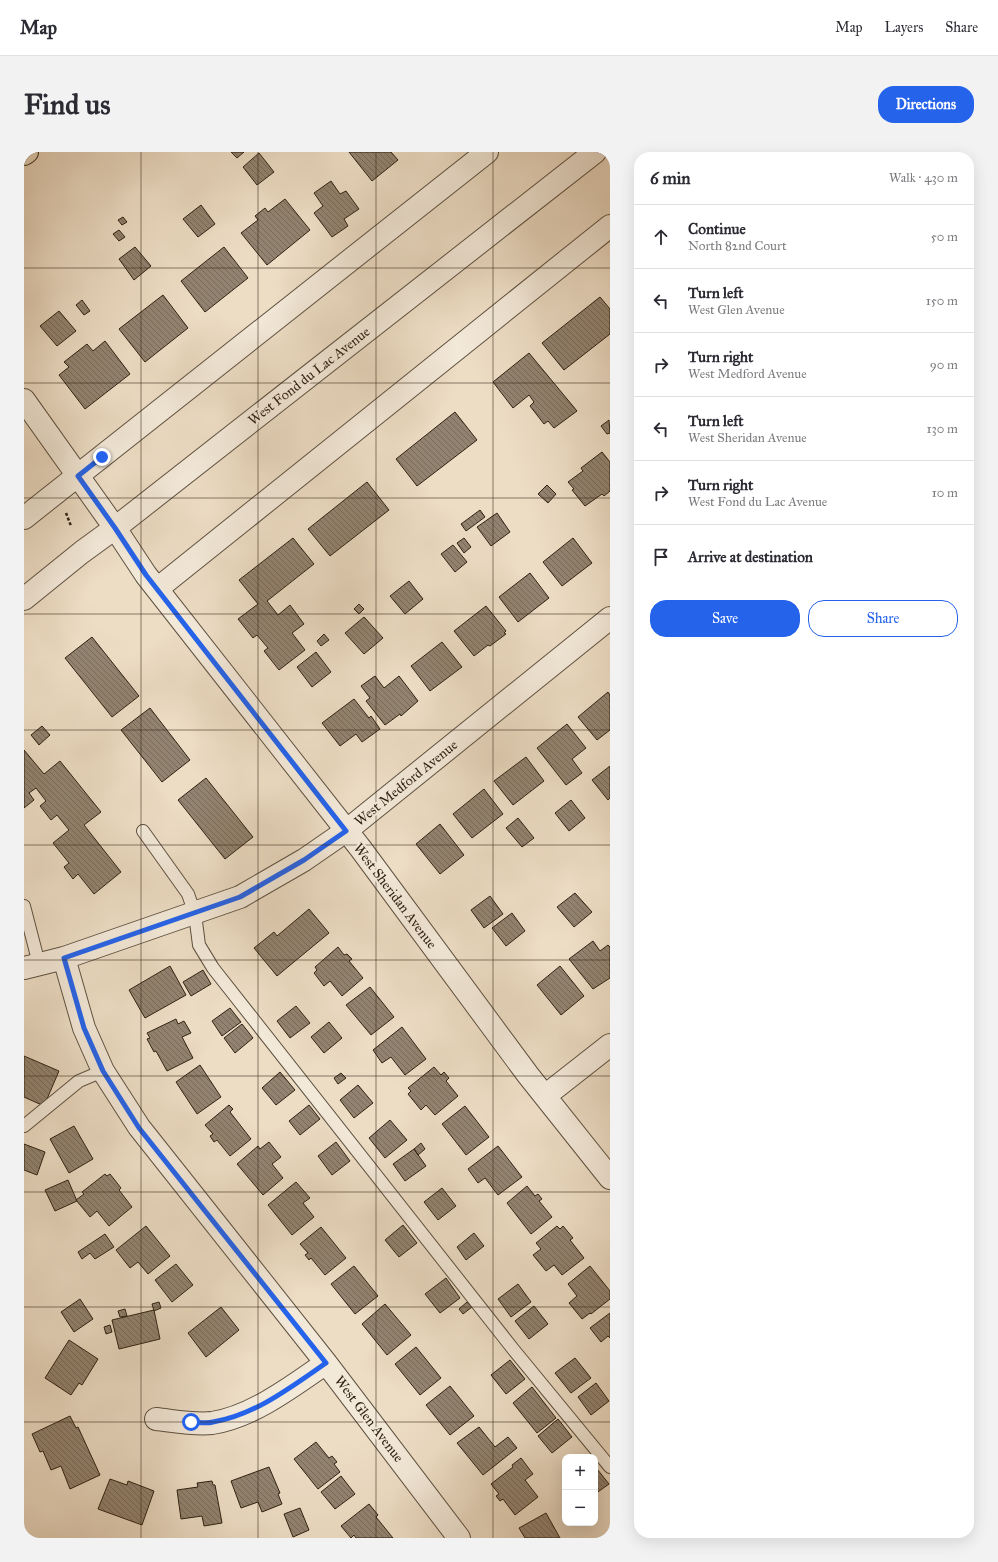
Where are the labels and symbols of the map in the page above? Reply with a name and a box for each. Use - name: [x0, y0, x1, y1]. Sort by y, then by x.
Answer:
- street label: West Fond du Lac Avenue: [245, 323, 373, 429]
- route end: [93, 448, 111, 466]
- street label: West Medford Avenue: [351, 736, 461, 830]
- street label: West Sheridan Avenue: [350, 840, 440, 952]
- street label: West Glen Avenue: [331, 1372, 407, 1466]
- route start: [182, 1413, 200, 1431]

